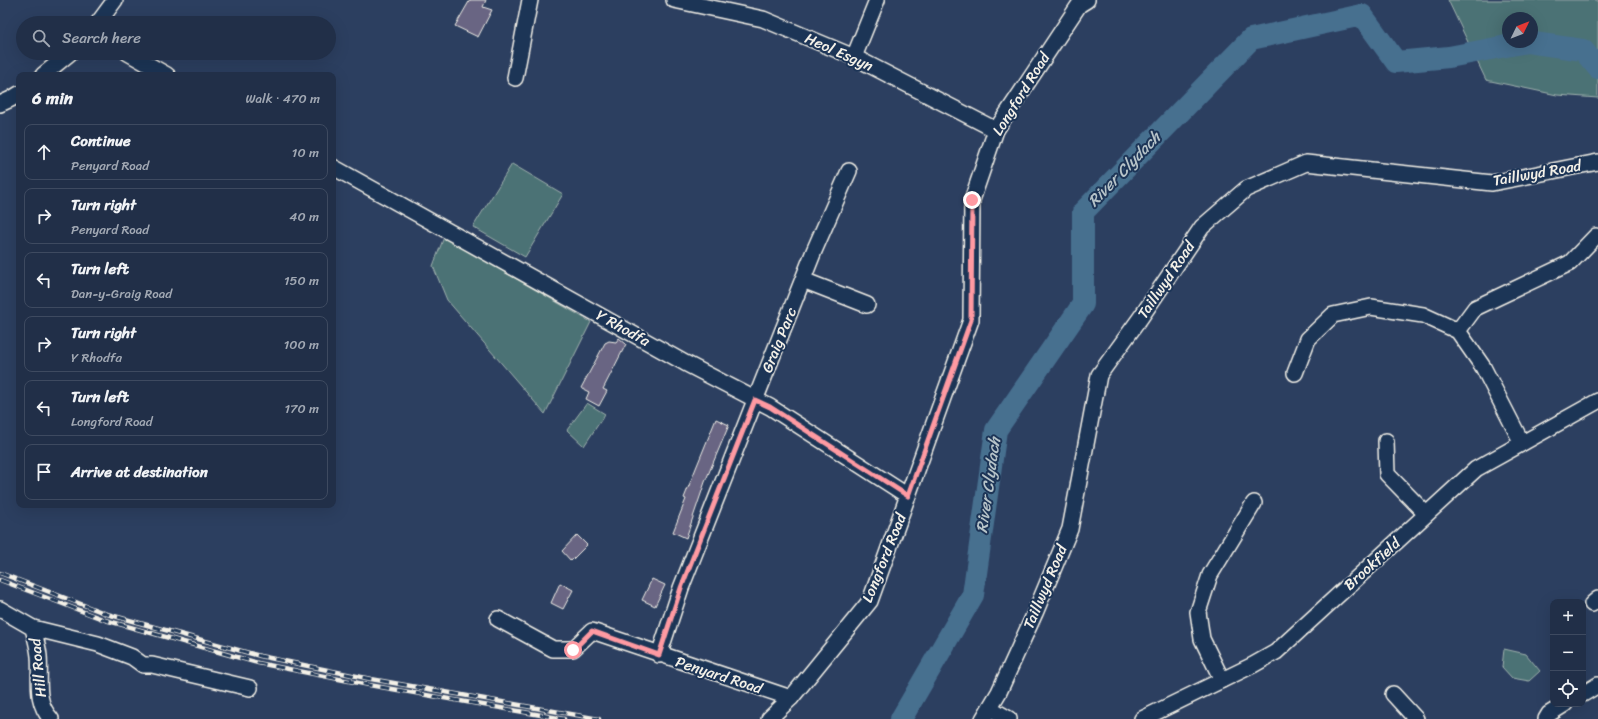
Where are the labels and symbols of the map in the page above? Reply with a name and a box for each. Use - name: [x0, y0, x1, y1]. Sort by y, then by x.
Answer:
- north arrow: [1502, 12, 1538, 48]
- street label: Heol Esgyn: [800, 25, 878, 79]
- street label: Longford Road: [985, 46, 1058, 141]
- water label: River Clydach: [1080, 123, 1169, 214]
- street label: Taillwyd Road: [1491, 152, 1584, 194]
- route end: [963, 191, 981, 209]
- street label: Taillwyd Road: [1130, 235, 1202, 324]
- street label: Y Rhodfa: [591, 302, 655, 354]
- street label: Graig Parc: [754, 303, 804, 377]
- water label: River Clydach: [967, 434, 1009, 535]
- street label: Longford Road: [854, 508, 914, 607]
- street label: Brookfield: [1338, 530, 1407, 597]
- street label: Taillwyd Road: [1016, 540, 1075, 633]
- street label: Hill Road: [22, 636, 54, 699]
- route start: [564, 641, 582, 659]
- street label: Penyard Road: [672, 649, 767, 702]

